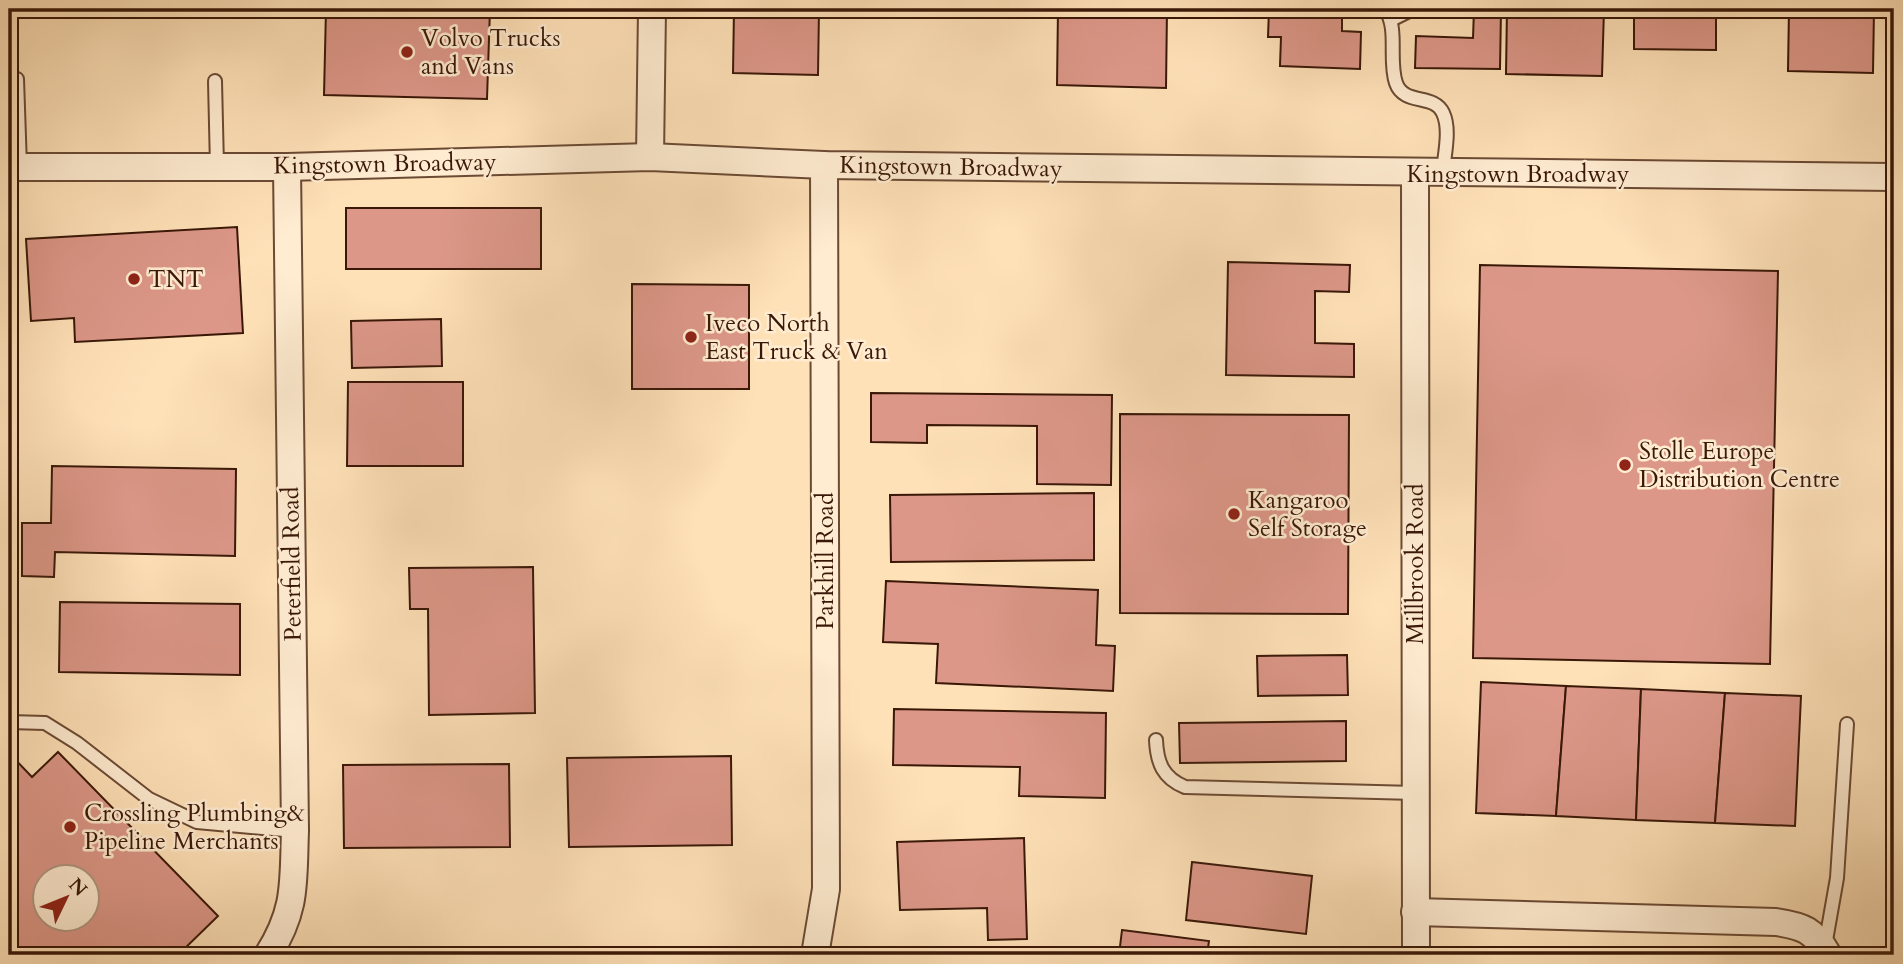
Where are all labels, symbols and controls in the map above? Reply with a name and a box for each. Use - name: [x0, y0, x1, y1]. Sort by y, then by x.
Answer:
- place label: Volvo Trucks and Vans: [421, 22, 561, 83]
- marker: Volvo Trucks and Vans: [399, 44, 415, 60]
- street label: Kingstown Broadway: [273, 146, 497, 182]
- street label: Kingstown Broadway: [839, 149, 1063, 185]
- street label: Kingstown Broadway: [1406, 158, 1630, 191]
- place label: TNT: [148, 263, 204, 296]
- marker: TNT: [126, 271, 142, 287]
- place label: Iveco North East Truck & Van: [705, 307, 888, 368]
- marker: Iveco North East Truck & Van: [683, 329, 699, 345]
- place label: Stolle Europe Distribution Centre: [1639, 435, 1840, 496]
- marker: Stolle Europe Distribution Centre: [1617, 457, 1633, 473]
- street label: Millbrook Road: [1399, 483, 1432, 645]
- place label: Kangaroo Self Storage: [1248, 484, 1367, 545]
- street label: Peterfield Road: [274, 486, 310, 642]
- street label: Parkhill Road: [809, 492, 842, 630]
- marker: Kangaroo Self Storage: [1226, 506, 1242, 522]
- place label: Crossling Plumbing& Pipeline Merchants: [84, 797, 305, 858]
- marker: Crossling Plumbing& Pipeline Merchants: [62, 819, 78, 835]
- north arrow: [32, 862, 102, 932]
- text: N: [63, 872, 93, 902]

